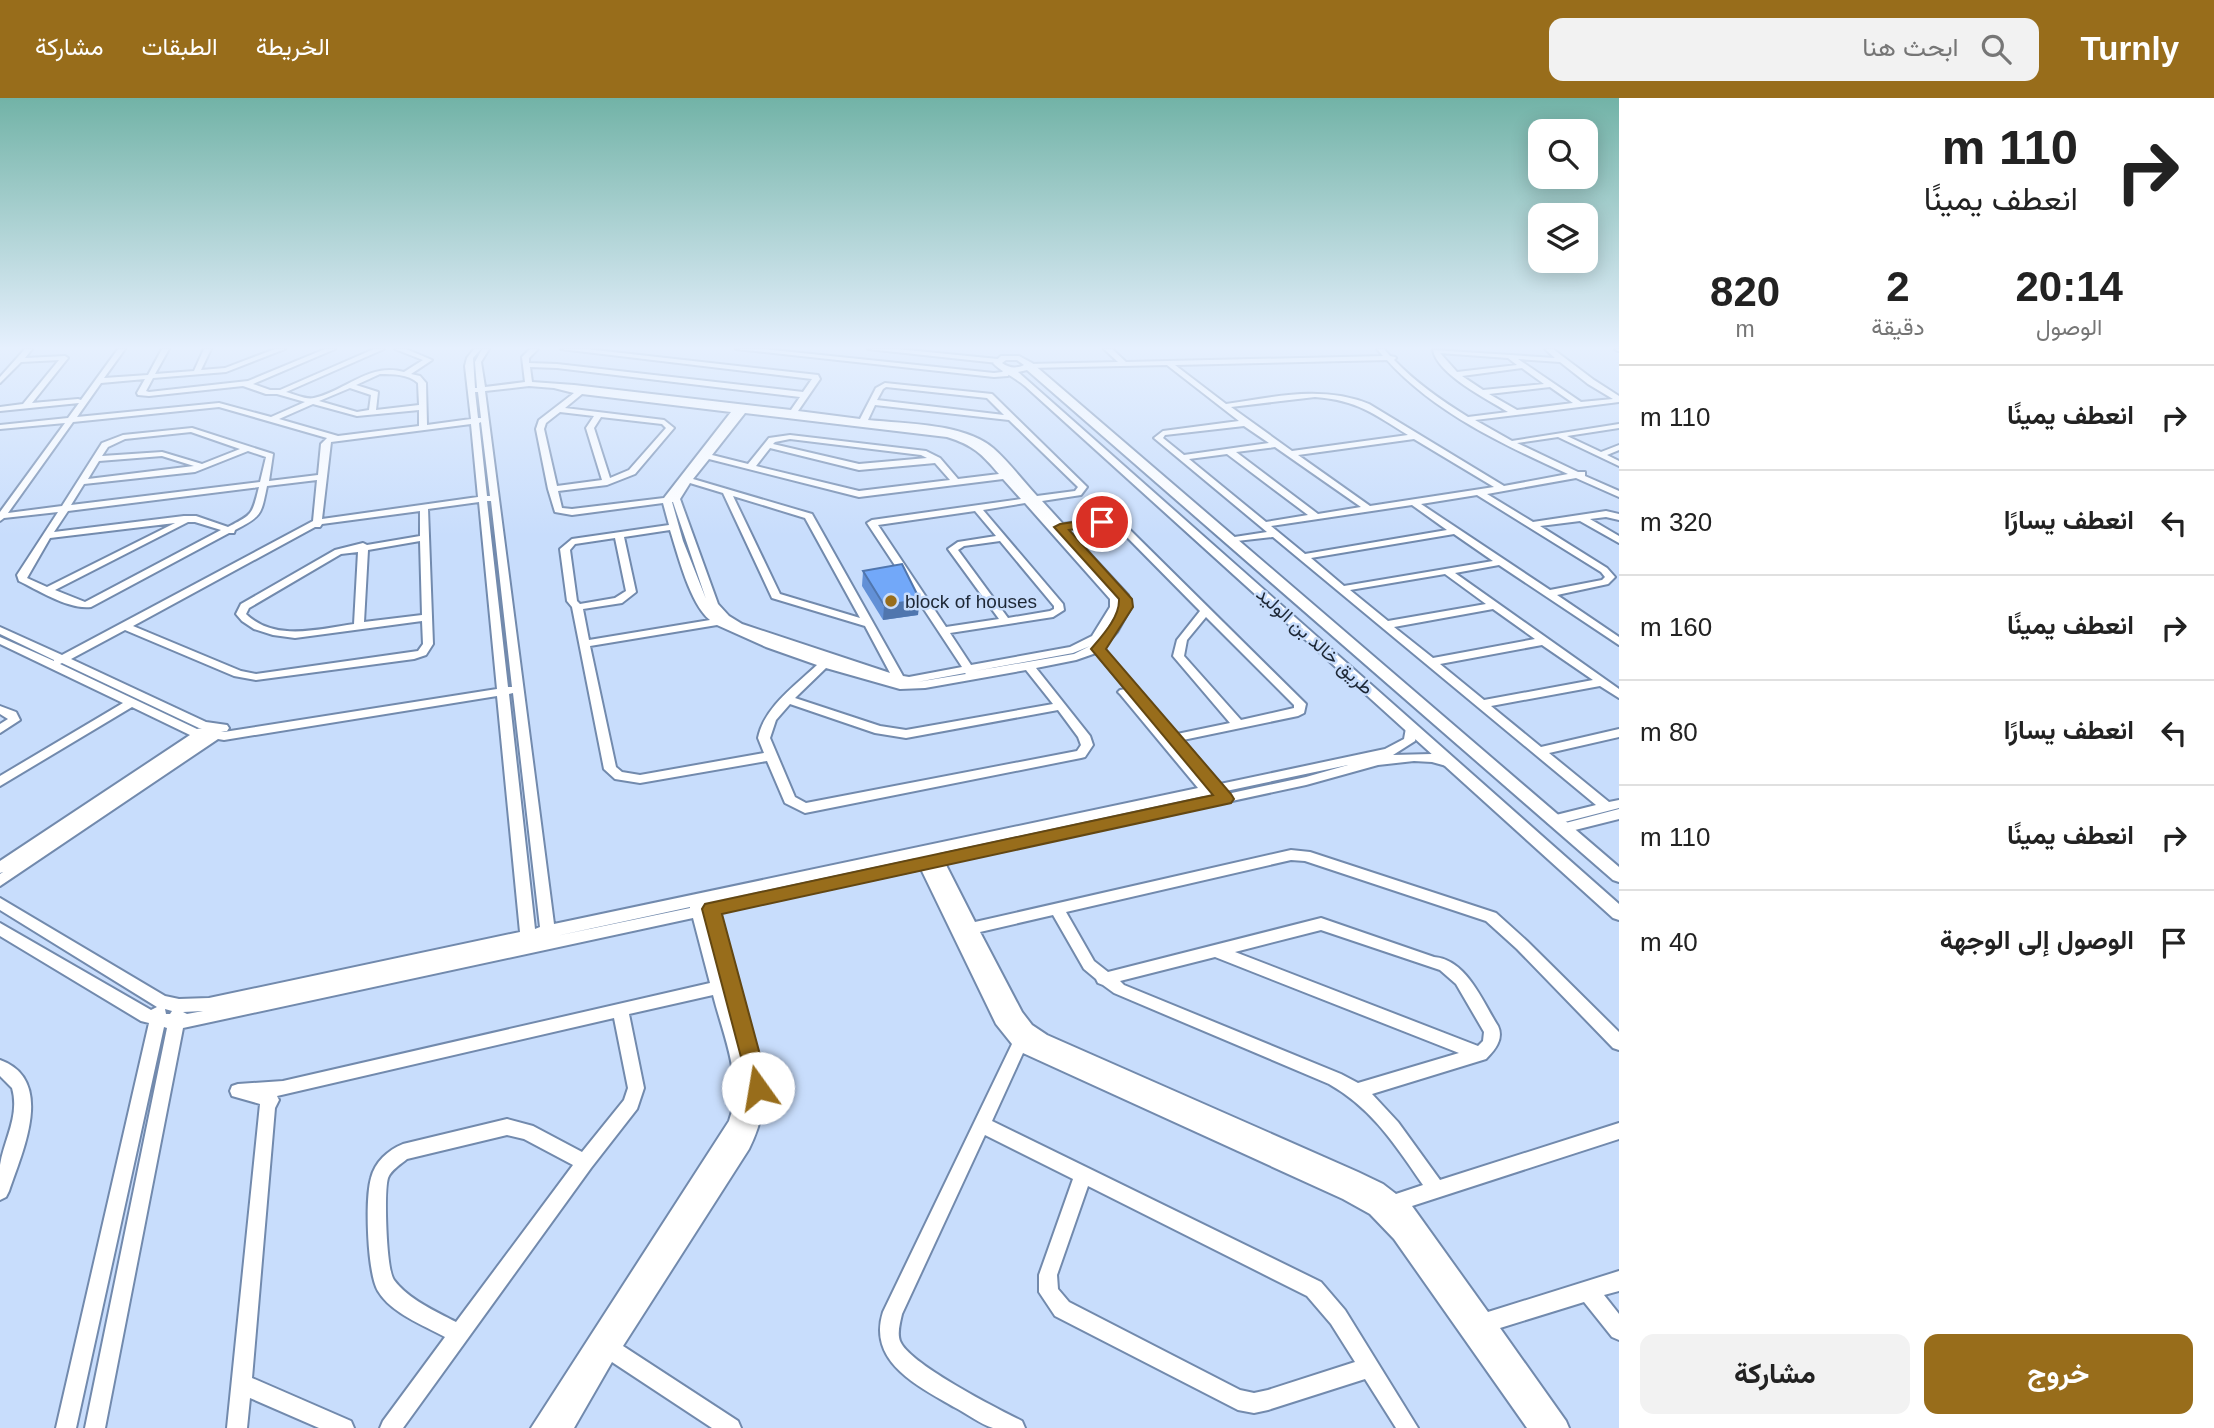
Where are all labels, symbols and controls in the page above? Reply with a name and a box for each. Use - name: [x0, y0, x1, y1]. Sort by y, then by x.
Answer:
- search box: [1549, 18, 2039, 81]
- icon: search: [1977, 30, 2015, 68]
- text: Turnly: [2081, 30, 2179, 67]
- text: ابحث هنا: [1862, 32, 1959, 62]
- text: مشاركة: [35, 33, 103, 60]
- text: الطبقات: [141, 33, 218, 60]
- text: الخريطة: [256, 33, 330, 60]
- map controls: [1528, 119, 1598, 273]
- button: search: [1528, 119, 1598, 189]
- text: 110 m: [1942, 120, 2078, 174]
- icon: right: [2102, 126, 2193, 217]
- text: انعطف يمينًا: [1924, 181, 2078, 217]
- button: layers: [1528, 203, 1598, 273]
- text: 2: [1886, 263, 1910, 310]
- text: 20:14: [2016, 263, 2123, 310]
- text: 820: [1710, 268, 1780, 315]
- text: دقيقة: [1871, 314, 1924, 340]
- text: الوصول: [2036, 314, 2102, 340]
- text: m: [1736, 316, 1755, 342]
- icon: right: [2155, 399, 2193, 437]
- text: انعطف يمينًا: [2007, 400, 2134, 430]
- text: 110 m: [1640, 402, 1710, 432]
- pin: [1072, 492, 1132, 552]
- icon: arrive: [1083, 503, 1121, 541]
- icon: left: [2155, 504, 2193, 542]
- text: انعطف يسارًا: [2004, 505, 2134, 535]
- text: 320 m: [1640, 507, 1712, 537]
- street label: طريق خالد بن الوليد: [1252, 583, 1378, 700]
- place label: block of houses: [905, 591, 1037, 612]
- marker: block of houses: [883, 593, 899, 609]
- icon: right: [2155, 609, 2193, 647]
- text: انعطف يمينًا: [2007, 610, 2134, 640]
- text: 160 m: [1640, 612, 1712, 642]
- icon: left: [2155, 714, 2193, 752]
- text: انعطف يسارًا: [2004, 715, 2134, 745]
- text: 80 m: [1640, 717, 1698, 747]
- icon: right: [2155, 819, 2193, 857]
- text: انعطف يمينًا: [2007, 820, 2134, 850]
- text: 110 m: [1640, 822, 1710, 852]
- icon: arrive: [2155, 924, 2193, 962]
- text: الوصول إلى الوجهة: [1940, 925, 2134, 955]
- text: 40 m: [1640, 927, 1698, 957]
- position arrow: [721, 1051, 795, 1125]
- button: مشاركة: [1640, 1334, 1910, 1414]
- button: خروج: [1924, 1334, 2193, 1414]

